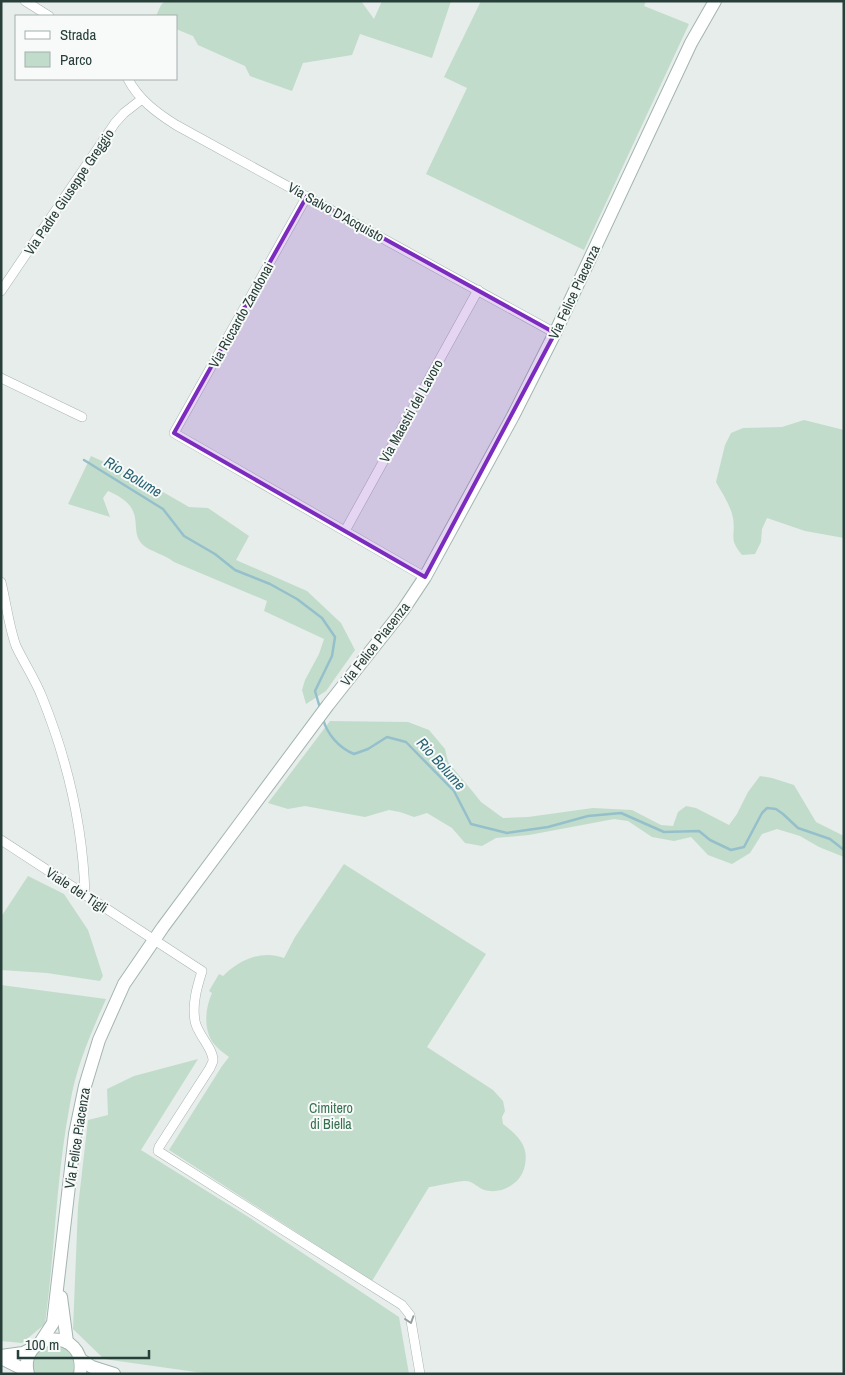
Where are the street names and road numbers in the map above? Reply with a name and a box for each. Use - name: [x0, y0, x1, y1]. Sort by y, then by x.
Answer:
- street label: Via Padre Giuseppe Greggio: [20, 125, 118, 259]
- street label: Via Salvo D'Acquisto: [285, 178, 387, 246]
- street label: Via Felice Piacenza: [544, 241, 604, 342]
- street label: Via Riccardo Zandonai: [205, 259, 277, 371]
- street label: Via Maestri del Lavoro: [375, 356, 447, 466]
- street label: Via Felice Piacenza: [337, 598, 414, 690]
- street label: Viale dei Tigli: [43, 863, 111, 917]
- street label: Via Felice Piacenza: [60, 1086, 94, 1190]

